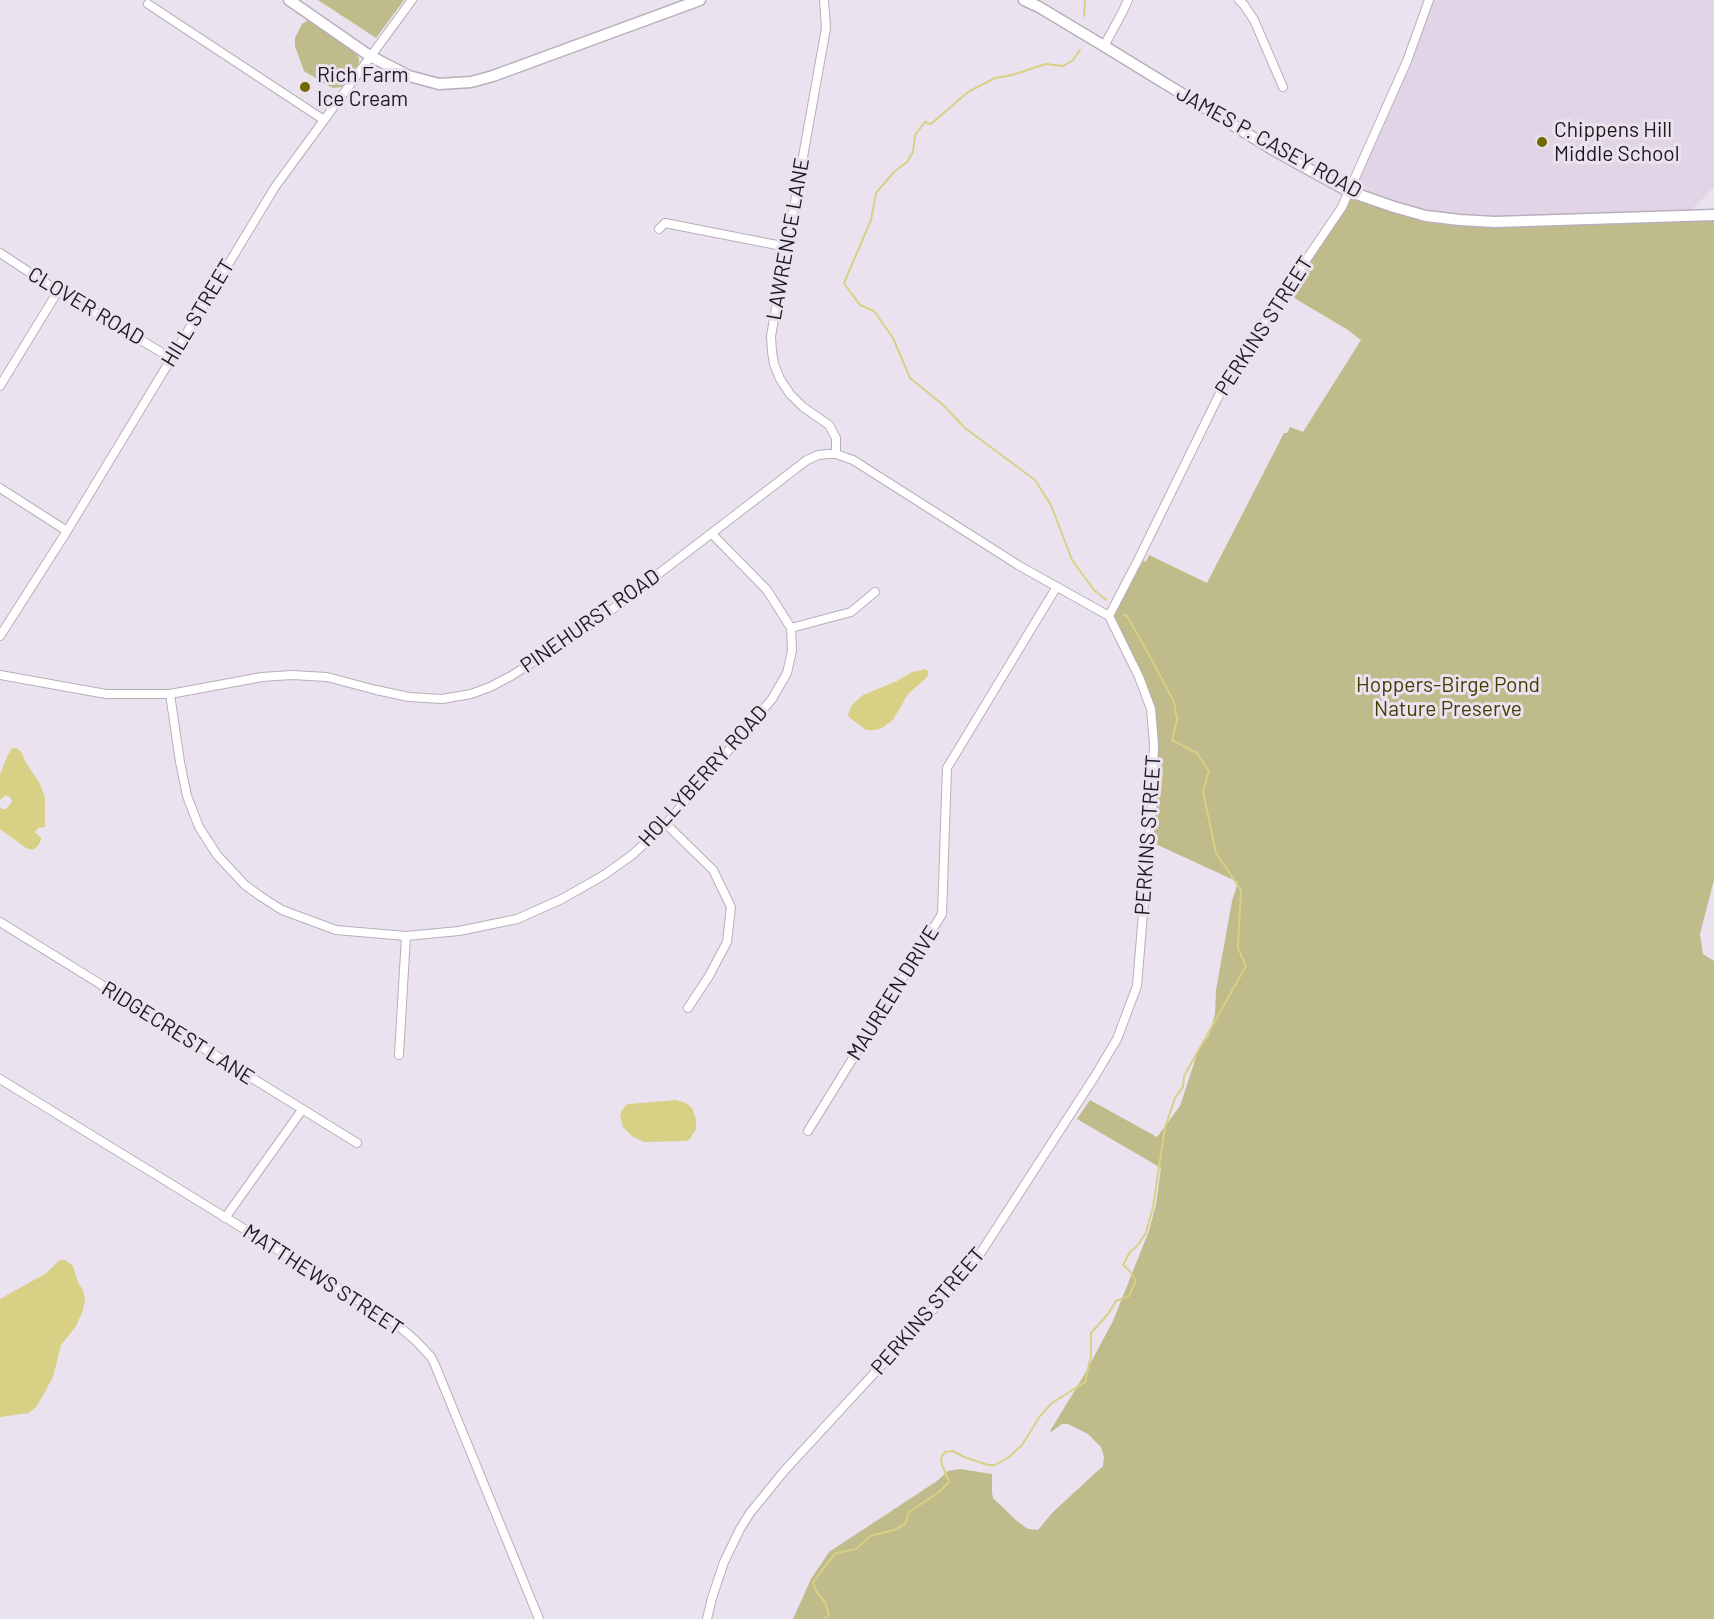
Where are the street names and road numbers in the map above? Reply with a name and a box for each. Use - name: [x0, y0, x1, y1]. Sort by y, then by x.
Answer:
- street label: JAMES P. CASEY ROAD: [1172, 81, 1366, 203]
- street label: LAWRENCE LANE: [761, 156, 815, 322]
- street label: PERKINS STREET: [1210, 252, 1318, 400]
- street label: HILL STREET: [156, 255, 240, 371]
- street label: CLOVER ROAD: [23, 261, 149, 351]
- street label: PINEHURST ROAD: [515, 564, 665, 678]
- street label: HOLLYBERRY ROAD: [633, 700, 773, 852]
- street label: PERKINS STREET: [1130, 754, 1166, 916]
- street label: MAUREEN DRIVE: [842, 921, 944, 1065]
- street label: RIDGECREST LANE: [97, 976, 259, 1090]
- street label: MATTHEWS STREET: [238, 1219, 408, 1341]
- street label: PERKINS STREET: [866, 1242, 990, 1380]

